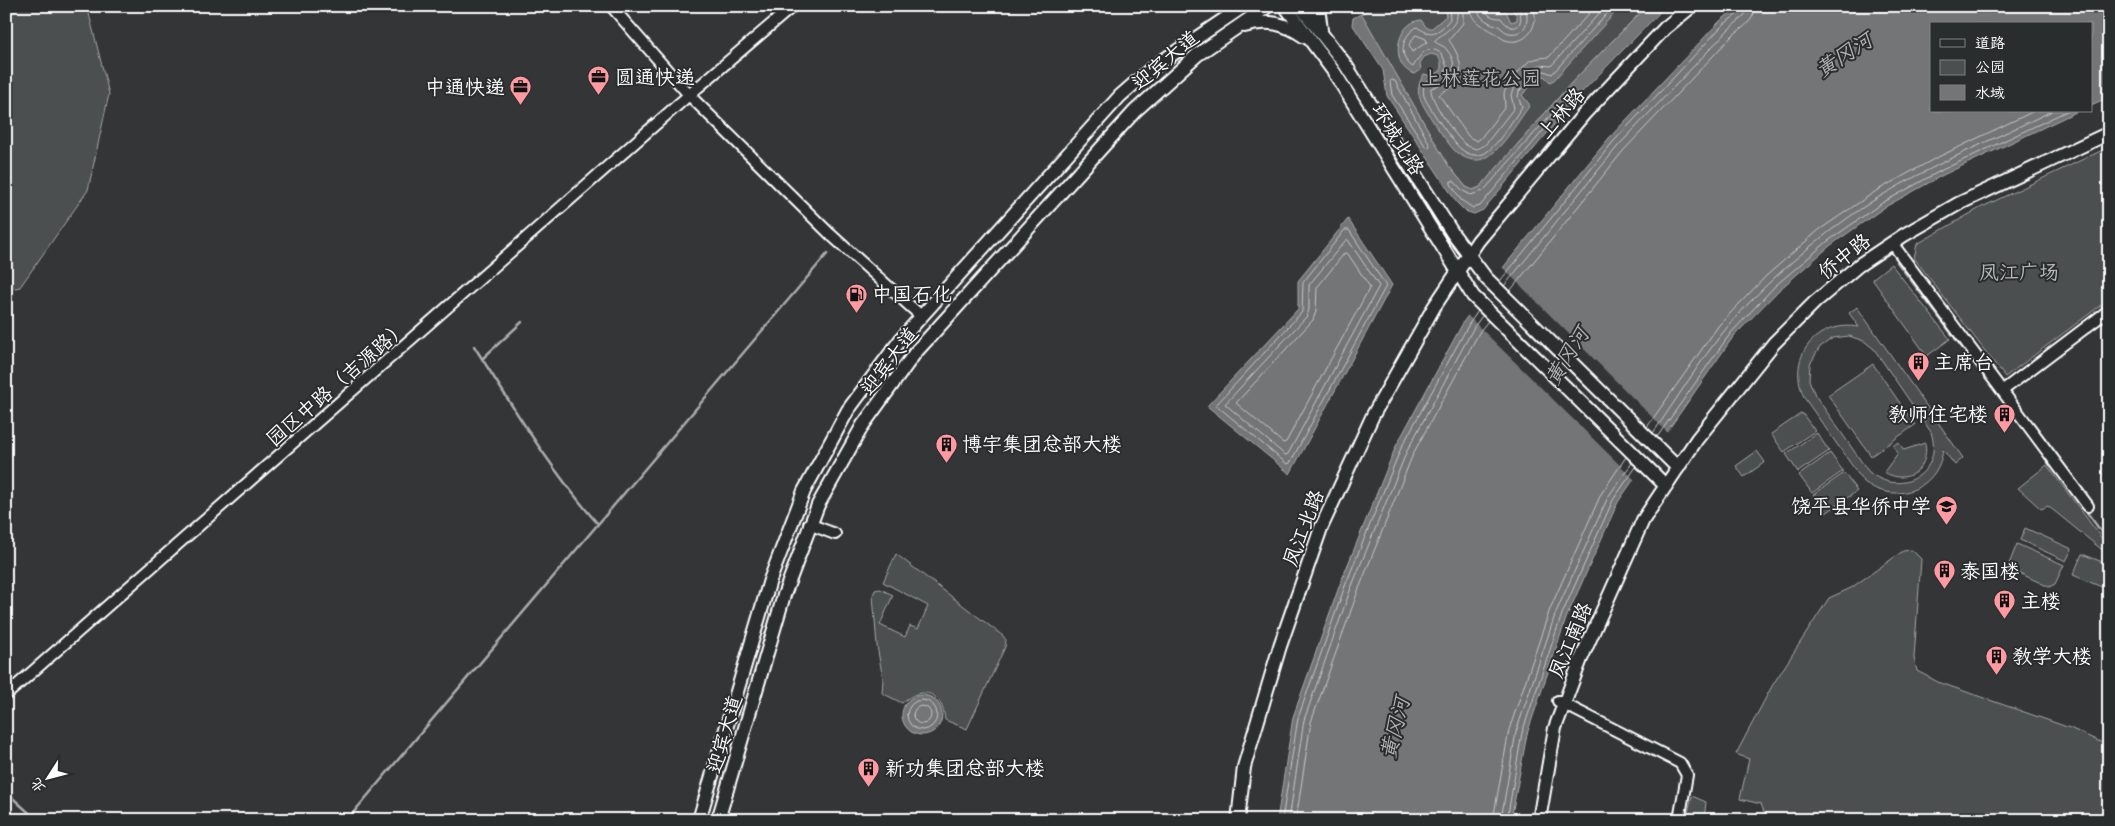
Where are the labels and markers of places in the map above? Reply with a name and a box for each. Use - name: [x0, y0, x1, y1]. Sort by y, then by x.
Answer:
- office icon: 圆通快递: [587, 65, 611, 96]
- place label: 圆通快递: [615, 66, 695, 94]
- office icon: 中通快递: [509, 75, 533, 106]
- place label: 中通快递: [425, 76, 505, 104]
- fuel station icon: 中国石化: [844, 282, 868, 313]
- place label: 中国石化: [872, 283, 952, 311]
- building icon: 主席台: [1906, 350, 1930, 381]
- place label: 主席台: [1934, 351, 1994, 379]
- building icon: 教师住宅楼: [1992, 402, 2016, 433]
- place label: 教师住宅楼: [1888, 403, 1988, 431]
- building icon: 博宇集团总部大楼: [934, 432, 958, 463]
- place label: 博宇集团总部大楼: [962, 433, 1122, 461]
- school or university icon: 饶平县华侨中学: [1935, 494, 1959, 525]
- place label: 饶平县华侨中学: [1791, 495, 1931, 523]
- building icon: 泰国楼: [1932, 559, 1956, 590]
- place label: 泰国楼: [1960, 560, 2020, 588]
- building icon: 主楼: [1993, 589, 2017, 620]
- place label: 主楼: [2021, 590, 2061, 618]
- building icon: 教学大楼: [1984, 644, 2008, 675]
- place label: 教学大楼: [2012, 645, 2092, 673]
- building icon: 新功集团总部大楼: [857, 756, 881, 787]
- place label: 新功集团总部大楼: [885, 757, 1045, 785]

